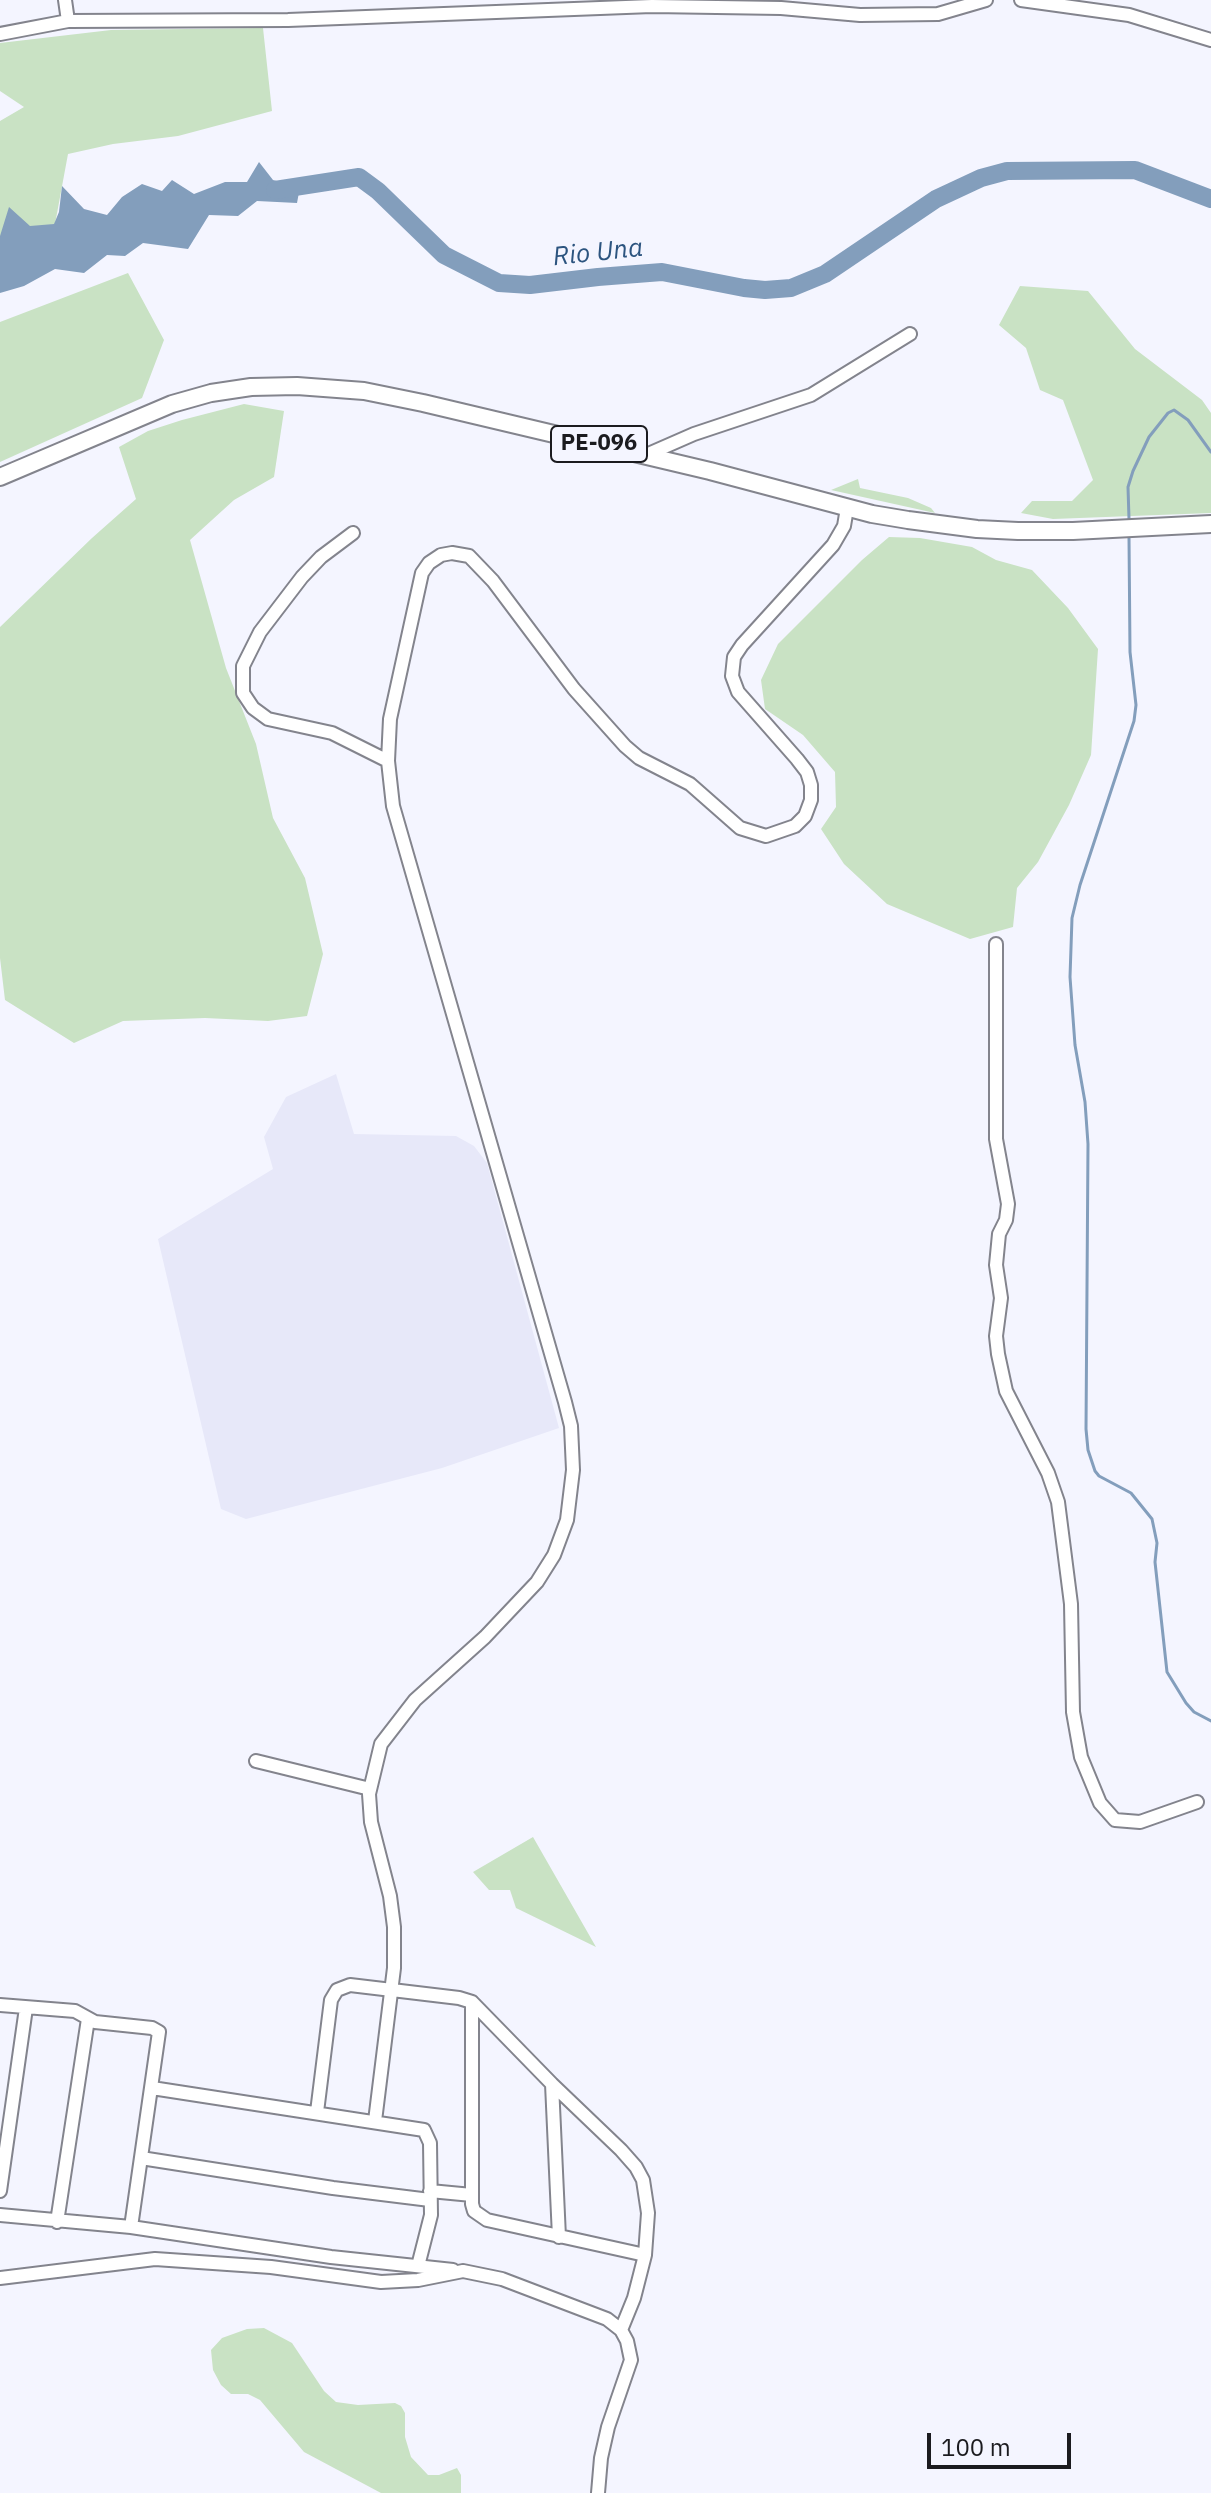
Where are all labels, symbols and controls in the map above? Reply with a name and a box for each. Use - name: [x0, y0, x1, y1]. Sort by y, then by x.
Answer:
- water label: Rio Una: [551, 233, 645, 273]
- road number: PE-096: [551, 426, 647, 462]
- scale bar: [931, 2417, 1075, 2467]
- text: 100 m: [941, 2431, 1011, 2463]

